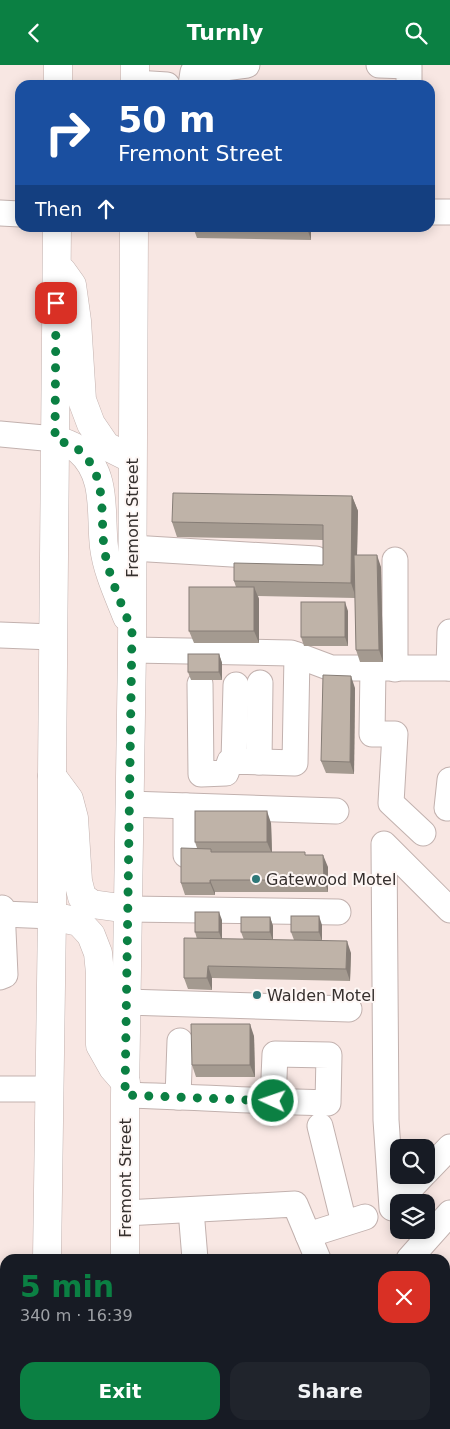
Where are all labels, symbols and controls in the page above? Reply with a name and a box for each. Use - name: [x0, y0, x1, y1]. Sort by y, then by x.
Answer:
- icon: back: [20, 19, 48, 47]
- icon: search: [402, 19, 430, 47]
- text: Turnly: [187, 20, 263, 45]
- icon: right: [35, 100, 100, 165]
- text: 50 m: [118, 100, 215, 140]
- text: Fremont Street: [118, 141, 282, 166]
- icon: ahead: [92, 195, 120, 223]
- text: Then: [35, 198, 82, 220]
- pin: [35, 282, 77, 324]
- icon: arrive: [42, 289, 70, 317]
- street label: Fremont Street: [123, 458, 142, 578]
- place label: Gatewood Motel: [266, 870, 396, 889]
- marker: Gatewood Motel: [250, 873, 262, 885]
- place label: Walden Motel: [267, 986, 375, 1005]
- marker: Walden Motel: [251, 989, 263, 1001]
- position arrow: [246, 1074, 298, 1126]
- street label: Fremont Street: [116, 1118, 135, 1238]
- map controls: [390, 1139, 435, 1239]
- button: search: [390, 1139, 435, 1184]
- button: layers: [390, 1194, 435, 1239]
- text: 5 min: [20, 1269, 114, 1304]
- button: close: [378, 1271, 430, 1323]
- text: 340 m · 16:39: [20, 1306, 133, 1325]
- button: Exit: [20, 1362, 220, 1420]
- button: Share: [230, 1362, 430, 1420]

